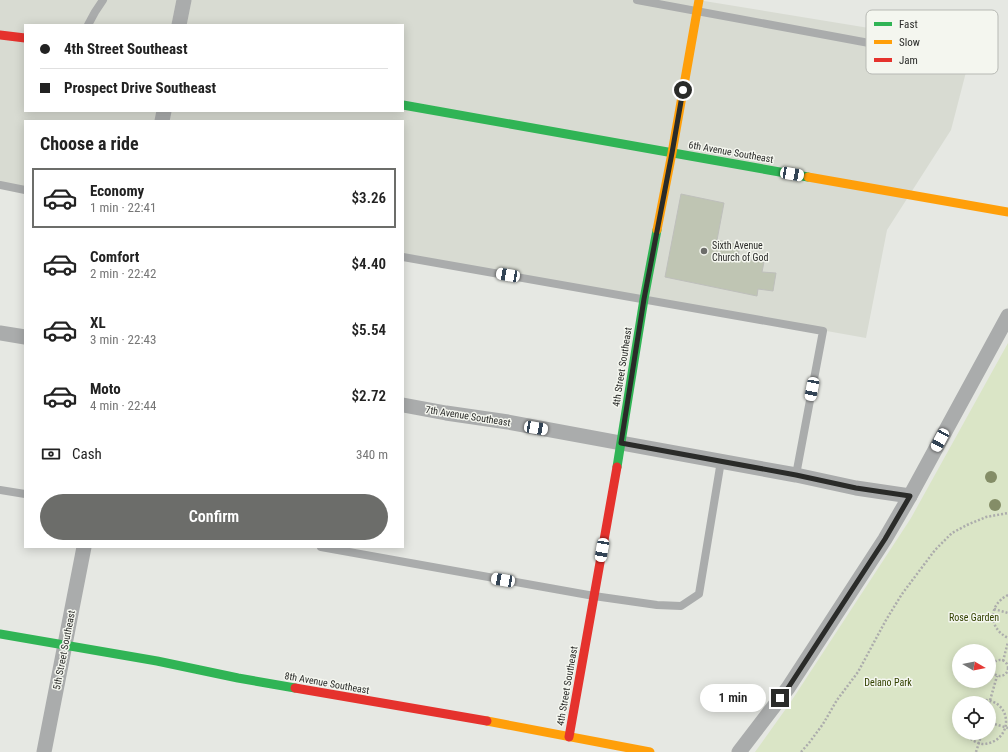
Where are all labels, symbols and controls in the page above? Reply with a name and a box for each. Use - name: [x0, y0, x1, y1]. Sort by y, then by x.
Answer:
- legend: [866, 10, 998, 74]
- text: Fast: [899, 18, 918, 31]
- text: Slow: [899, 36, 920, 49]
- text: 4th Street Southeast: [64, 40, 188, 58]
- text: Jam: [899, 54, 918, 67]
- text: Prospect Drive Southeast: [64, 79, 216, 97]
- route start: [674, 81, 692, 99]
- text: Choose a ride: [40, 133, 139, 154]
- street label: 6th Avenue Southeast: [688, 139, 774, 165]
- car: [779, 166, 805, 182]
- icon: car: [42, 180, 78, 216]
- text: Economy: [90, 182, 144, 200]
- text: $3.26: [352, 189, 386, 207]
- text: 1 min · 22:41: [90, 200, 156, 215]
- place label: Sixth Avenue Church of God: [712, 240, 768, 263]
- icon: car: [42, 246, 78, 282]
- marker: Sixth Avenue Church of God: [699, 246, 709, 256]
- text: Comfort: [90, 248, 139, 266]
- text: $4.40: [352, 255, 386, 273]
- text: 2 min · 22:42: [90, 266, 156, 281]
- car: [495, 267, 521, 283]
- icon: car: [42, 312, 78, 348]
- text: XL: [90, 314, 106, 332]
- text: $5.54: [352, 321, 386, 339]
- street label: 4th Street Southeast: [610, 326, 634, 408]
- text: 3 min · 22:43: [90, 332, 156, 347]
- car: [804, 376, 820, 402]
- icon: car: [42, 378, 78, 414]
- text: Moto: [90, 380, 121, 398]
- text: $2.72: [352, 387, 386, 405]
- text: 4 min · 22:44: [90, 398, 156, 413]
- street label: 7th Avenue Southeast: [425, 404, 511, 428]
- car: [523, 420, 549, 436]
- car: [929, 427, 951, 453]
- icon: cash: [40, 443, 62, 465]
- text: Cash: [72, 445, 102, 463]
- text: 340 m: [356, 447, 388, 462]
- button: Confirm: [40, 494, 388, 540]
- car: [594, 537, 610, 563]
- car: [490, 572, 516, 588]
- street label: 5th Street Southeast: [51, 609, 77, 691]
- park label: Rose Garden: [949, 612, 999, 623]
- north arrow: [952, 644, 996, 688]
- map controls: [952, 644, 996, 740]
- street label: 4th Street Southeast: [555, 645, 579, 727]
- street label: 8th Avenue Southeast: [284, 670, 370, 696]
- park label: Delano Park: [864, 677, 912, 688]
- callout: 1 min: [700, 684, 766, 712]
- route end: [771, 689, 789, 707]
- text: 1 min: [719, 690, 747, 705]
- button: locate: [952, 696, 996, 740]

